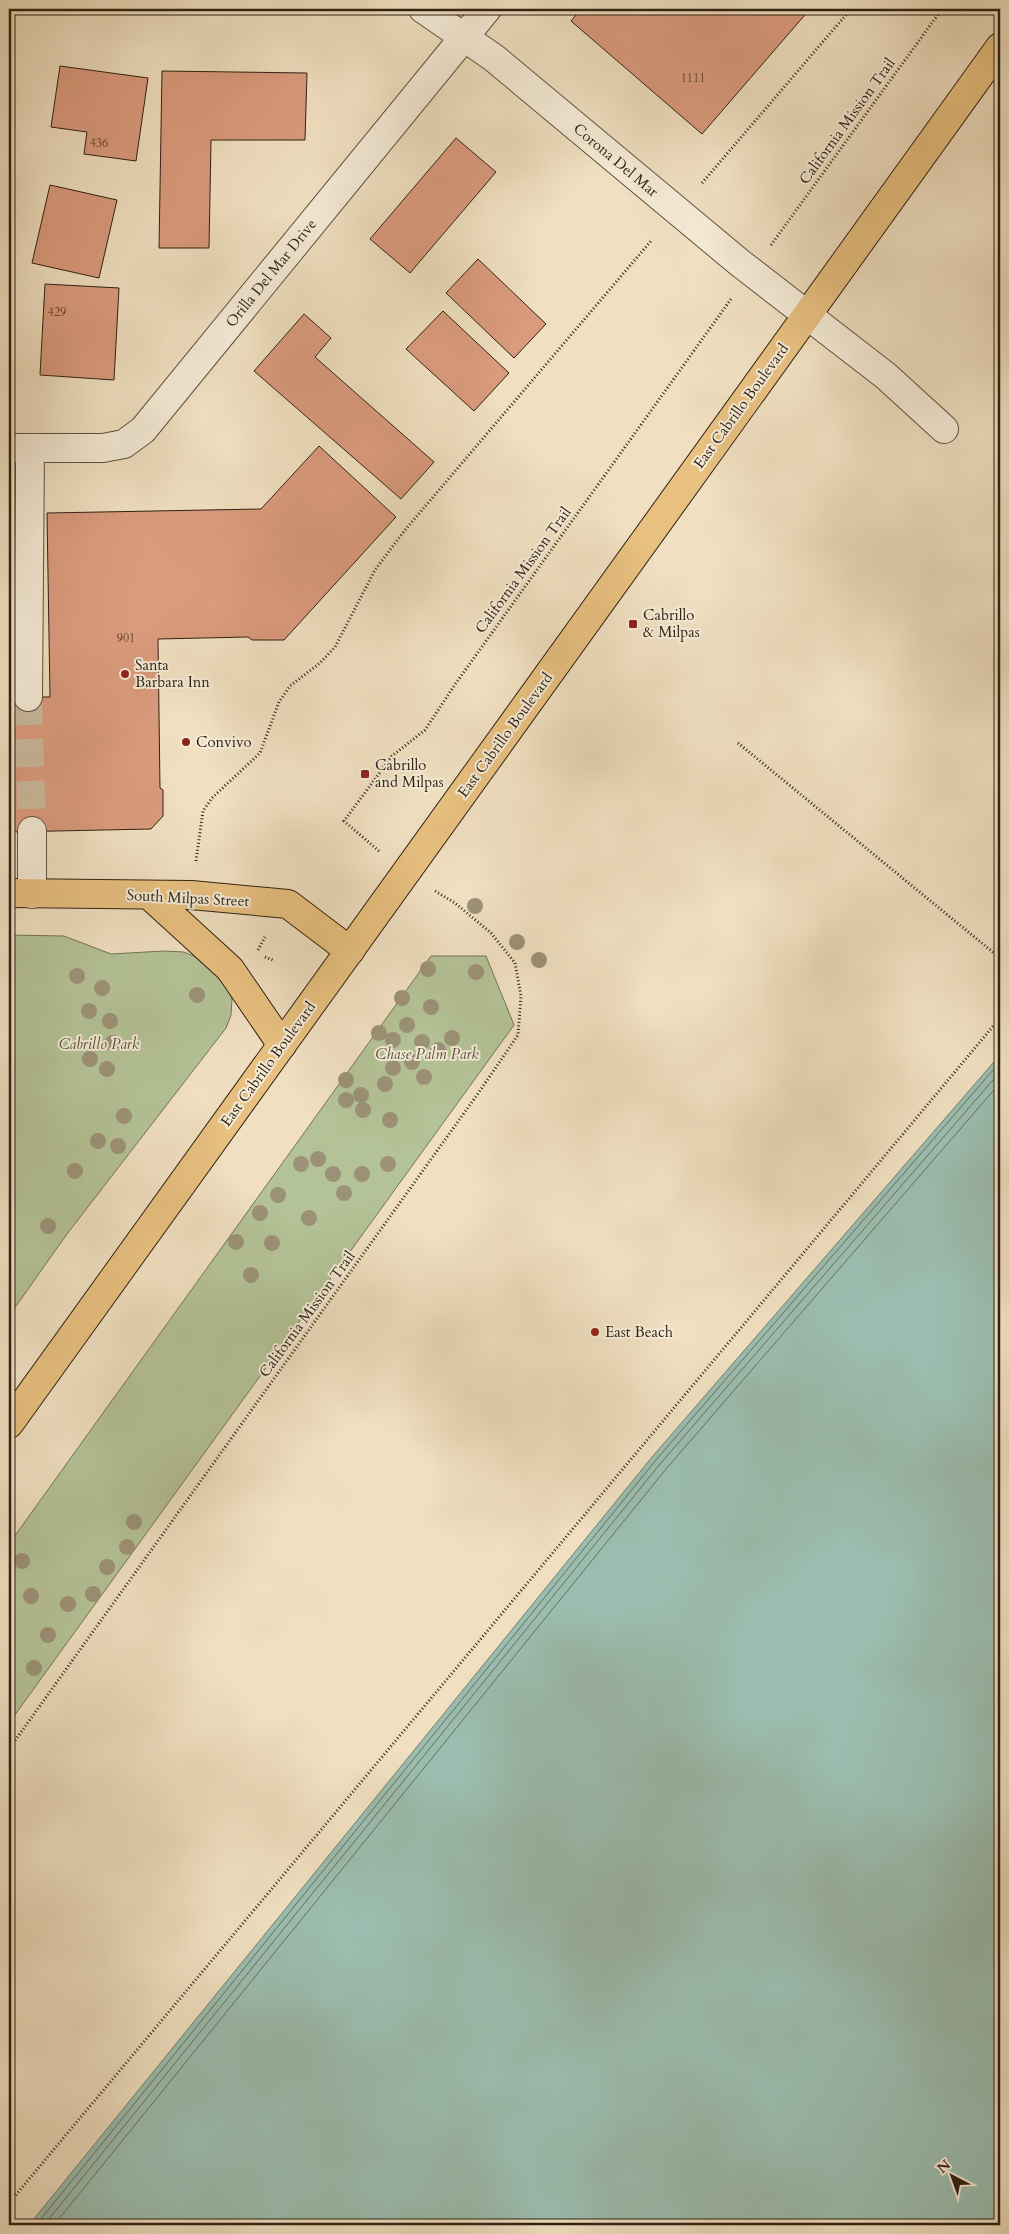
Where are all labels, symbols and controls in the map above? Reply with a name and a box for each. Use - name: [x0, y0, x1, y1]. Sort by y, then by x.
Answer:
- street label: California Mission Trail: [794, 54, 900, 188]
- house number: 1111: [681, 70, 705, 86]
- street label: Corona Del Mar: [569, 119, 663, 202]
- house number: 436: [90, 135, 108, 151]
- street label: Orilla Del Mar Drive: [221, 214, 321, 331]
- house number: 429: [48, 304, 66, 320]
- street label: East Cabrillo Boulevard: [689, 340, 793, 472]
- street label: California Mission Trail: [470, 503, 576, 637]
- place label: Cabrillo & Milpas: [643, 605, 700, 642]
- marker: Cabrillo & Milpas: [627, 618, 639, 630]
- house number: 901: [117, 630, 135, 646]
- place label: Santa Barbara Inn: [135, 655, 210, 692]
- marker: Santa Barbara Inn: [119, 668, 131, 680]
- street label: East Cabrillo Boulevard: [453, 669, 557, 801]
- place label: Convivo: [196, 732, 252, 752]
- marker: Convivo: [180, 736, 192, 748]
- place label: Cabrillo and Milpas: [375, 755, 444, 792]
- marker: Cabrillo and Milpas: [359, 768, 371, 780]
- street label: South Milpas Street: [126, 885, 250, 911]
- street label: East Cabrillo Boulevard: [216, 998, 320, 1130]
- park label: Cabrillo Park: [59, 1034, 140, 1054]
- park label: Chase Palm Park: [375, 1044, 479, 1064]
- street label: California Mission Trail: [254, 1247, 360, 1381]
- place label: East Beach: [605, 1322, 674, 1342]
- marker: East Beach: [589, 1326, 601, 1338]
- north arrow: [926, 2152, 976, 2202]
- text: N: [933, 2155, 955, 2178]

